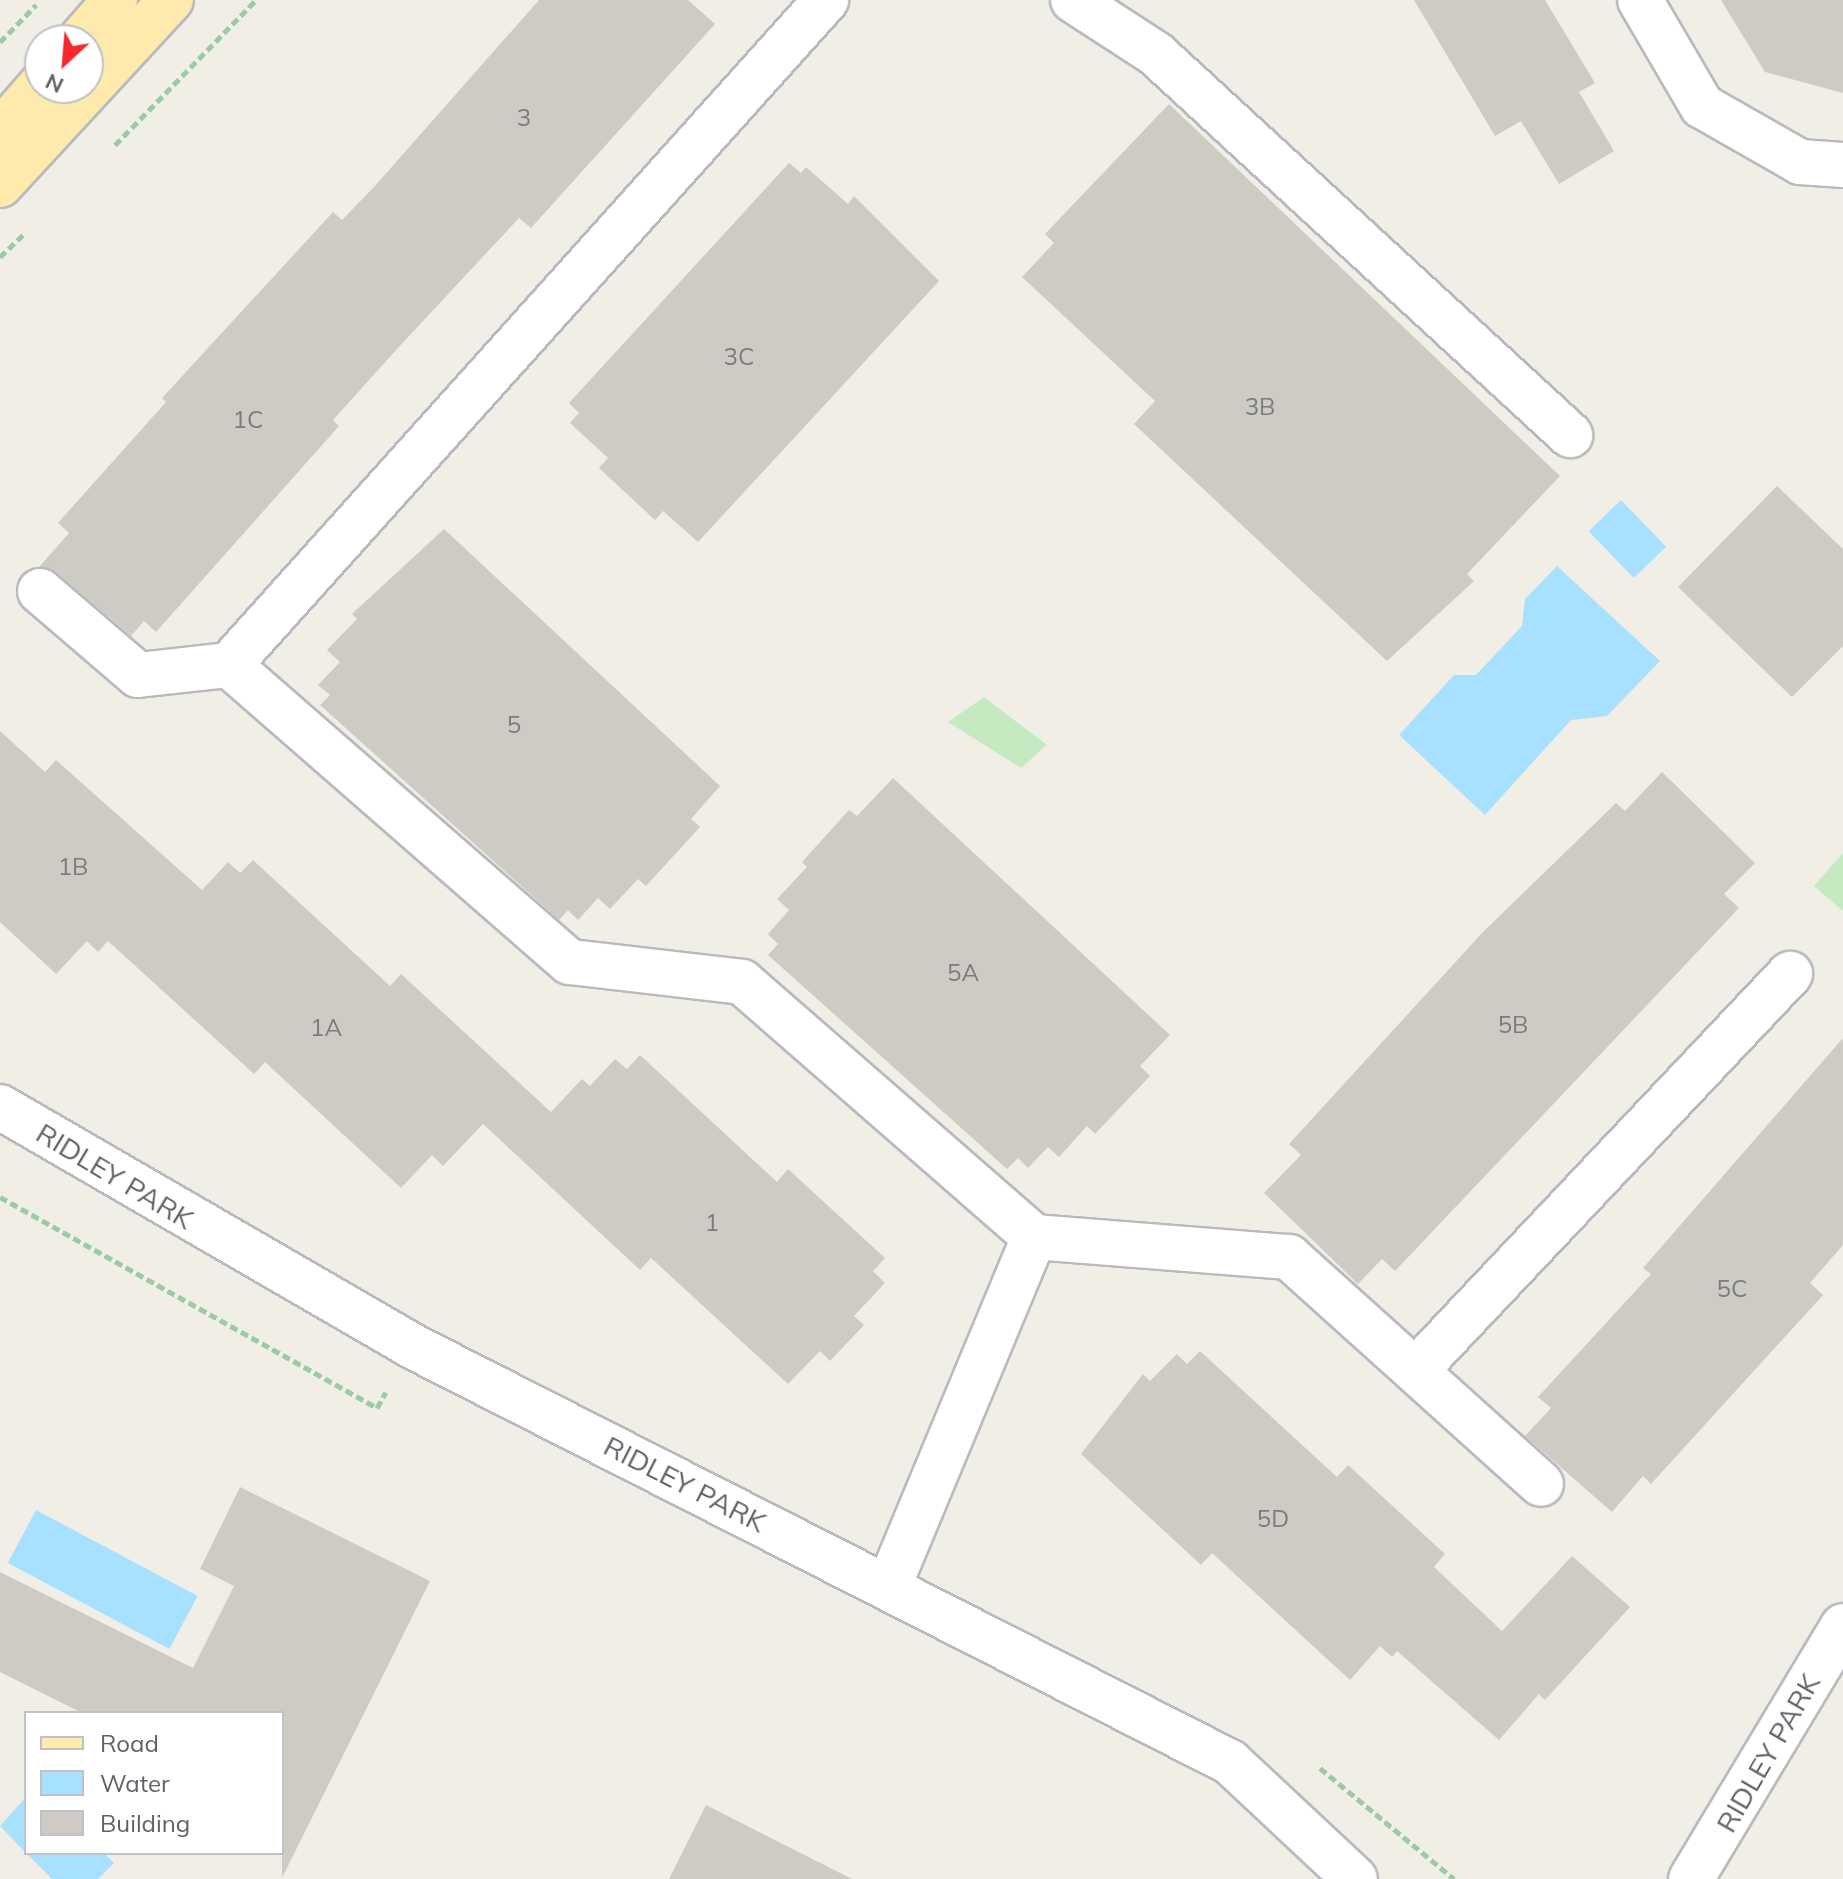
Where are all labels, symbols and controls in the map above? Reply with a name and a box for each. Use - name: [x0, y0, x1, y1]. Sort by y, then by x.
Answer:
- north arrow: [24, 24, 104, 104]
- text: N: [41, 68, 68, 100]
- house number: 3: [517, 104, 531, 132]
- house number: 3C: [724, 343, 754, 371]
- house number: 3B: [1245, 393, 1275, 421]
- house number: 1C: [233, 406, 263, 434]
- house number: 5: [507, 711, 521, 739]
- house number: 1B: [58, 853, 88, 881]
- house number: 5A: [947, 959, 979, 987]
- house number: 5B: [1498, 1011, 1528, 1039]
- house number: 1A: [310, 1014, 342, 1042]
- street label: RIDLEY PARK: [30, 1116, 200, 1236]
- house number: 1: [705, 1209, 719, 1237]
- house number: 5C: [1717, 1275, 1747, 1303]
- street label: RIDLEY PARK: [598, 1429, 772, 1539]
- house number: 5D: [1257, 1505, 1289, 1533]
- street label: RIDLEY PARK: [1709, 1668, 1827, 1838]
- legend: [24, 1711, 284, 1855]
- text: Road: [100, 1728, 159, 1758]
- text: Water: [100, 1768, 170, 1798]
- text: Building: [100, 1808, 190, 1838]

